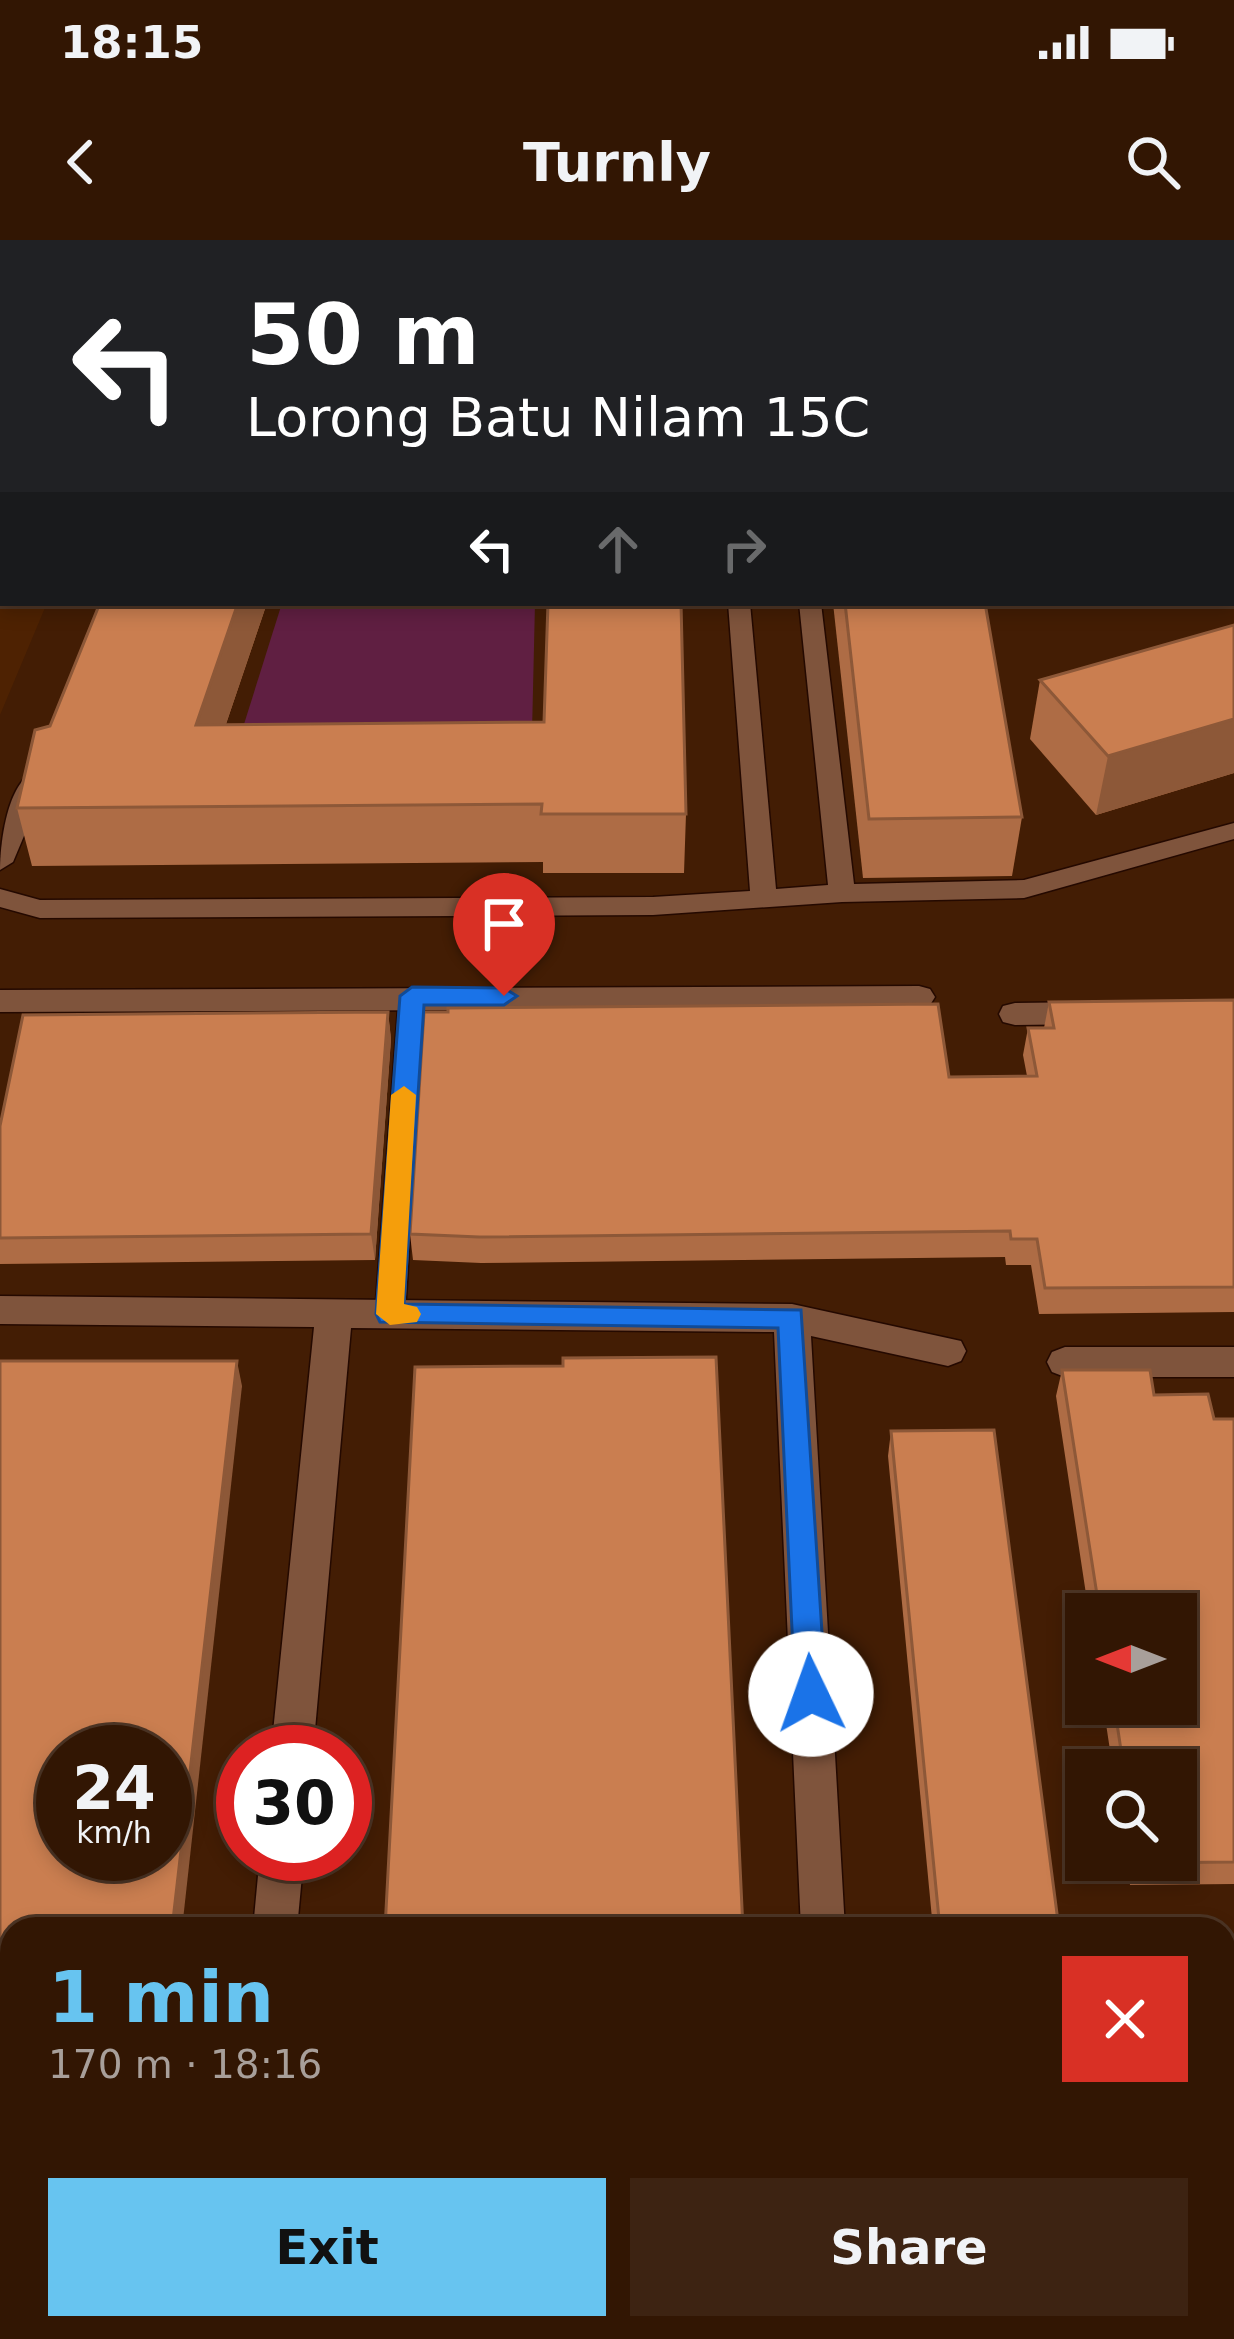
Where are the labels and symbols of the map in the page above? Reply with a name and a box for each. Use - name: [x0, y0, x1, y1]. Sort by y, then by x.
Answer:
- pin: [453, 873, 555, 996]
- north arrow: [1065, 1593, 1197, 1725]
- position arrow: [748, 1631, 874, 1757]
- speed limit sign: 30: [216, 1725, 372, 1881]

